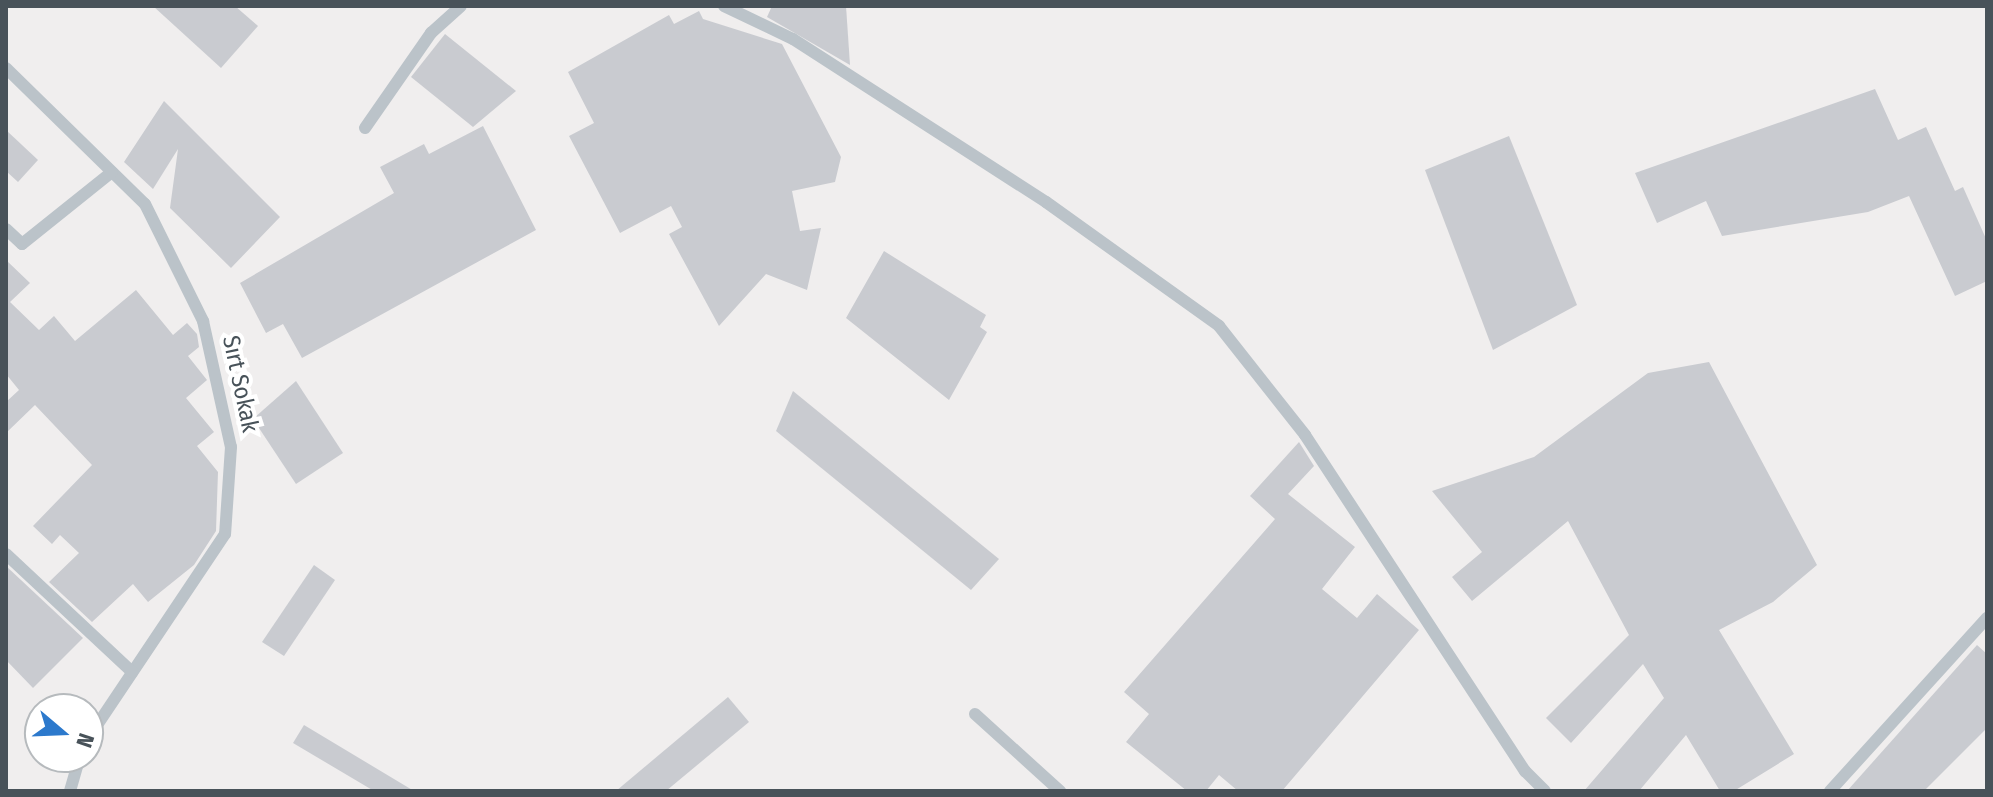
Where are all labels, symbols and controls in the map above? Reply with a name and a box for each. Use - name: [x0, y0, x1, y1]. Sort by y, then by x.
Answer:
- street label: Sırt Sokak: [216, 333, 264, 435]
- north arrow: [24, 693, 104, 773]
- text: N: [70, 730, 100, 751]

